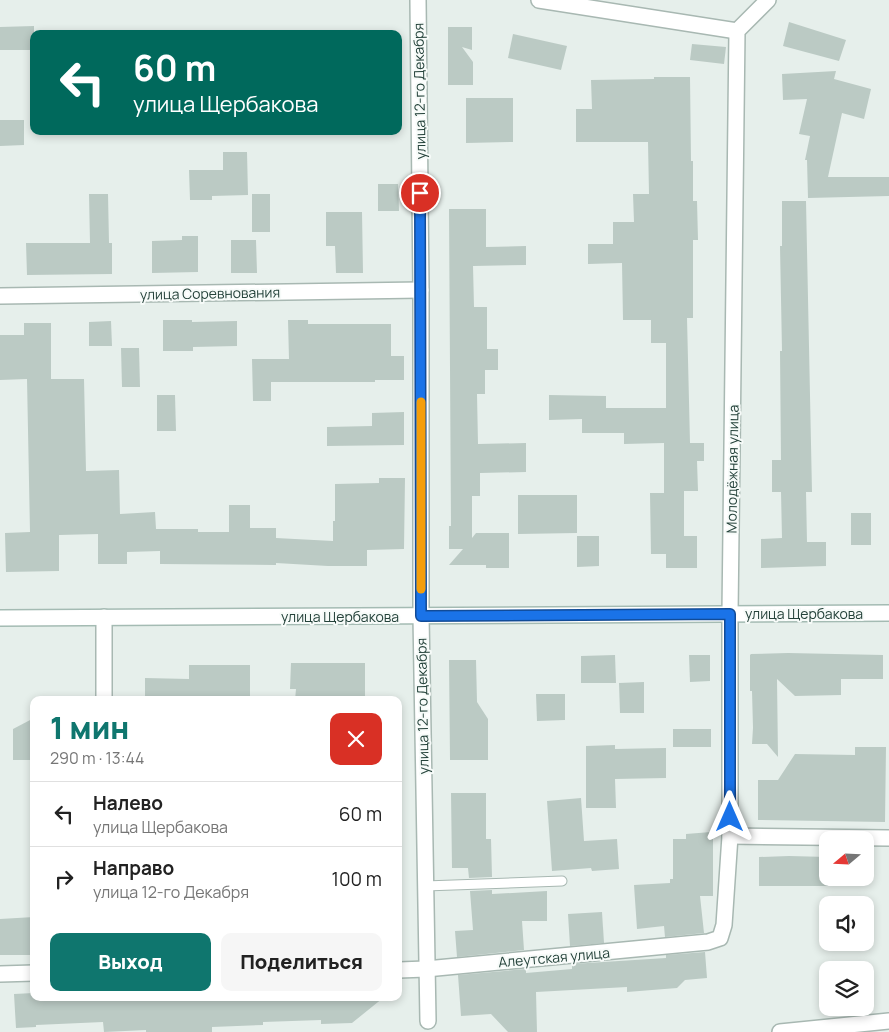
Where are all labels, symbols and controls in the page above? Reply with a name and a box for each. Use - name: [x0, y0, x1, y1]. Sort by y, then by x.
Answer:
- street label: улица 12-го Декабря: [408, 23, 430, 159]
- text: 60 m: [133, 44, 216, 92]
- icon: left: [50, 50, 115, 115]
- text: улица Щербакова: [133, 89, 319, 119]
- pin: [399, 172, 441, 214]
- icon: arrive: [406, 179, 434, 207]
- street label: улица Соревнования: [140, 282, 280, 304]
- street label: Молодёжная улица: [721, 405, 743, 533]
- street label: улица Щербакова: [745, 604, 863, 623]
- street label: улица Щербакова: [281, 607, 399, 626]
- street label: улица 12-го Декабря: [411, 638, 433, 774]
- text: 1 мин: [50, 707, 129, 748]
- button: close: [330, 713, 382, 765]
- text: 290 m · 13:44: [50, 747, 145, 769]
- text: Налево: [93, 790, 163, 816]
- position arrow: [703, 790, 755, 842]
- icon: left: [50, 800, 78, 828]
- text: 60 m: [339, 801, 382, 827]
- text: улица Щербакова: [93, 816, 228, 838]
- north arrow: [819, 831, 874, 886]
- map controls: [819, 831, 874, 1016]
- text: Направо: [93, 855, 174, 881]
- icon: right: [50, 865, 78, 893]
- text: 100 m: [331, 866, 382, 892]
- text: улица 12-го Декабря: [93, 881, 249, 903]
- button: sound: [819, 896, 874, 951]
- button: Выход: [50, 933, 211, 991]
- button: Поделиться: [221, 933, 382, 991]
- street label: Алеутская улица: [497, 943, 611, 971]
- button: layers: [819, 961, 874, 1016]

